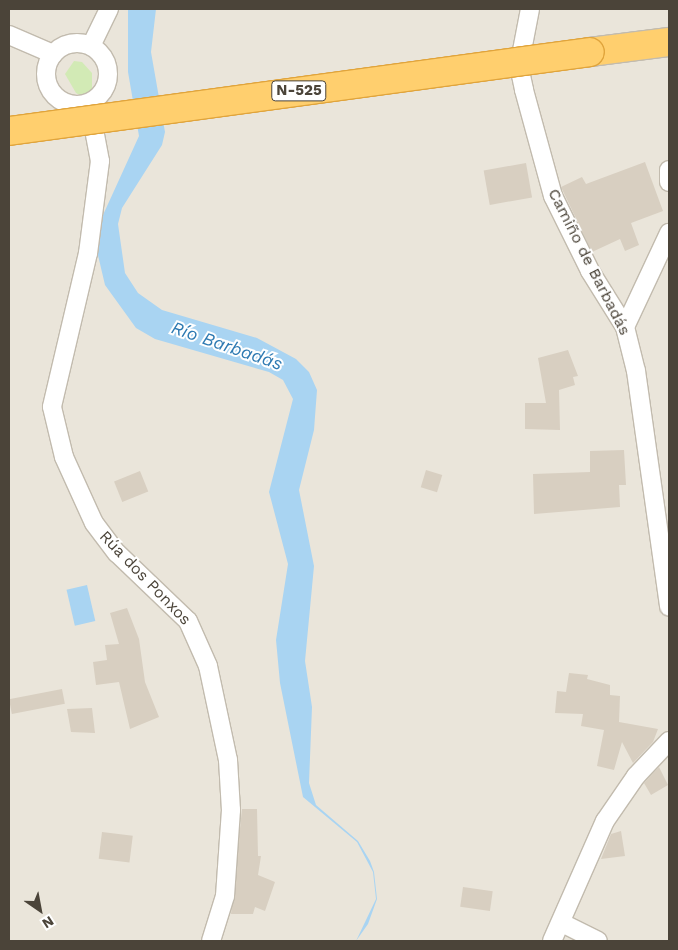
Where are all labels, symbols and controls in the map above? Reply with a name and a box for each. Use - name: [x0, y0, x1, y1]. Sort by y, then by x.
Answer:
- road number: N-525: [270, 78, 328, 104]
- street label: Camiño de Barbadás: [544, 186, 634, 338]
- water label: Río Barbadás: [169, 317, 285, 375]
- street label: Rúa dos Ponxos: [95, 527, 195, 629]
- north arrow: [15, 885, 65, 935]
- text: N: [39, 913, 57, 932]

